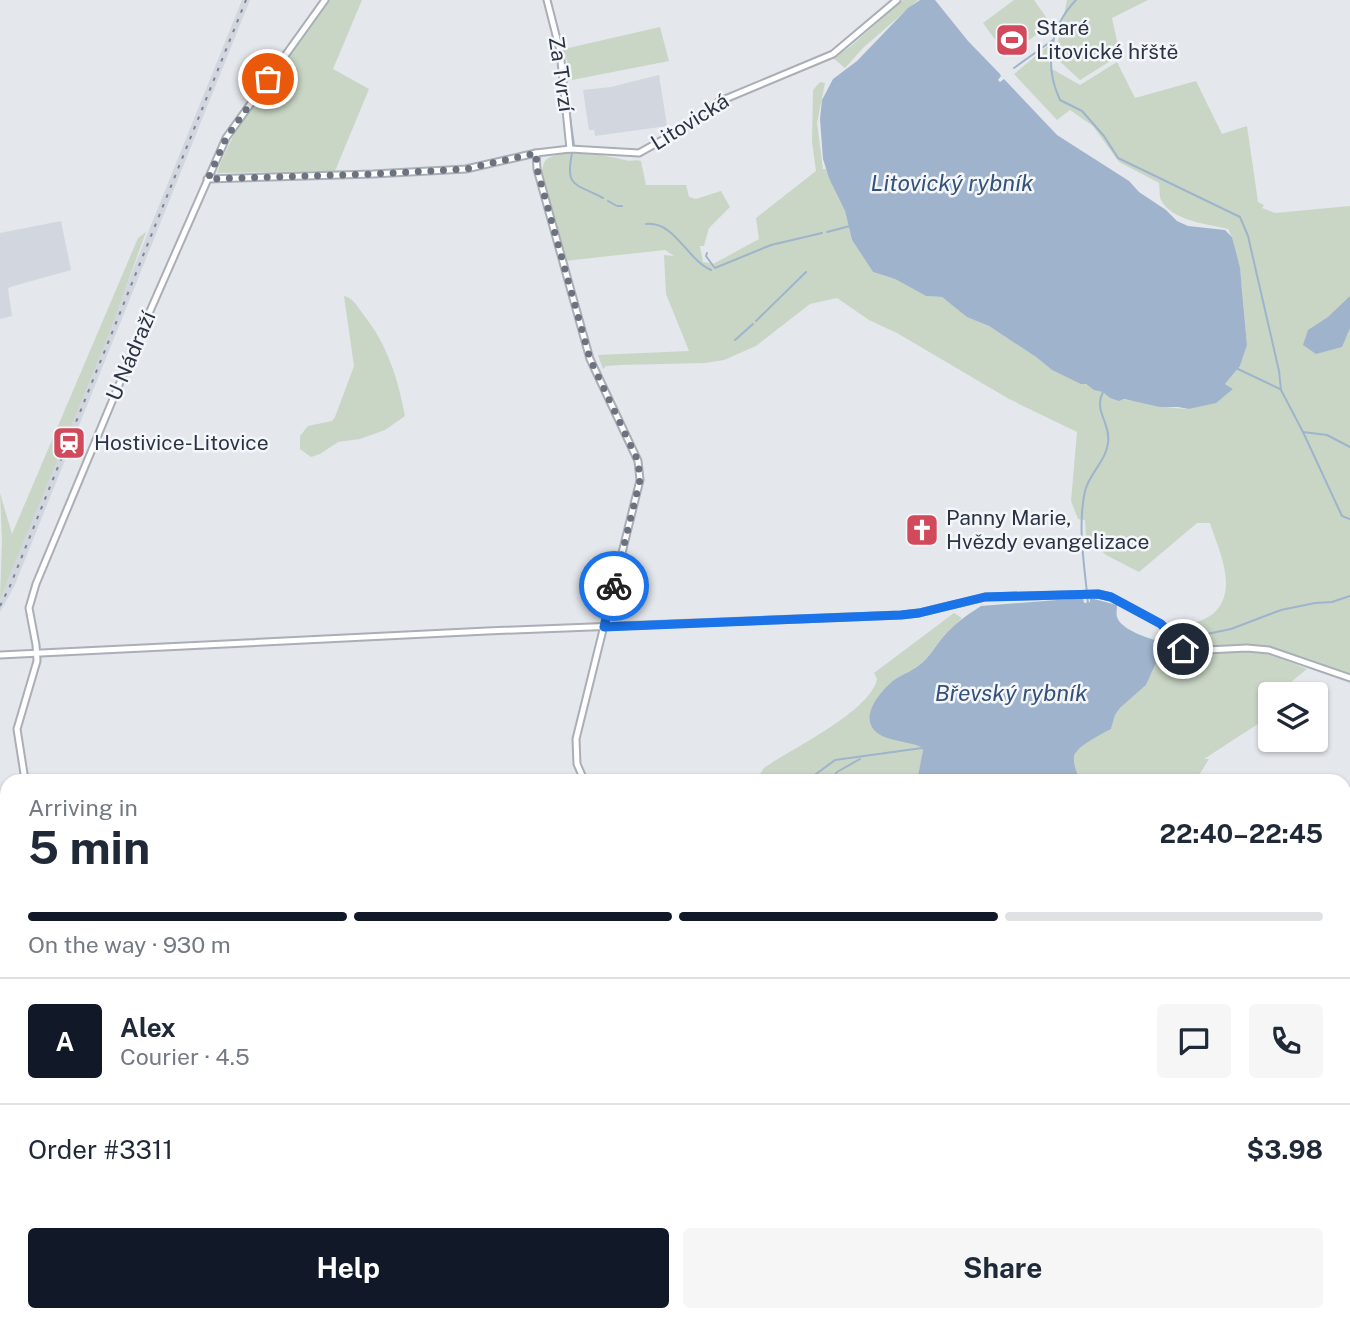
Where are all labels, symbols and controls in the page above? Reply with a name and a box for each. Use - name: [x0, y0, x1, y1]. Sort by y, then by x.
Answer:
- place label: Staré Litovické hřště: [1036, 15, 1178, 64]
- sports icon: Staré Litovické hřště: [993, 21, 1031, 59]
- street label: Za Tvrzí: [544, 35, 579, 114]
- pin: [238, 49, 298, 109]
- icon: bag: [249, 60, 287, 98]
- street label: Litovická: [646, 88, 733, 155]
- water label: Litovický rybník: [871, 169, 1034, 196]
- street label: U Nádraží: [101, 307, 161, 404]
- station icon: Hostivice-Litovice: [50, 424, 88, 462]
- place label: Hostivice-Litovice: [94, 430, 269, 455]
- place label: Panny Marie, Hvězdy evangelizace: [946, 505, 1149, 554]
- church icon: Panny Marie, Hvězdy evangelizace: [903, 511, 941, 549]
- courier: [579, 551, 649, 621]
- icon: bike: [595, 567, 633, 605]
- pin: [1153, 619, 1213, 679]
- icon: home: [1164, 630, 1202, 668]
- water label: Břevský rybník: [935, 679, 1088, 706]
- map controls: [1258, 682, 1328, 752]
- button: layers: [1258, 682, 1328, 752]
- text: Arriving in: [28, 794, 138, 821]
- text: 22:40–22:45: [1160, 818, 1323, 849]
- text: 5 min: [28, 820, 150, 874]
- text: On the way · 930 m: [28, 931, 231, 958]
- button: chat: [1157, 1004, 1231, 1078]
- button: phone: [1249, 1004, 1323, 1078]
- text: Alex: [120, 1012, 176, 1043]
- text: A: [56, 1026, 74, 1057]
- text: Courier · 4.5: [120, 1043, 250, 1070]
- text: Order #3311: [28, 1134, 173, 1165]
- text: $3.98: [1247, 1134, 1323, 1165]
- button: Help: [28, 1228, 669, 1308]
- button: Share: [683, 1228, 1323, 1308]

